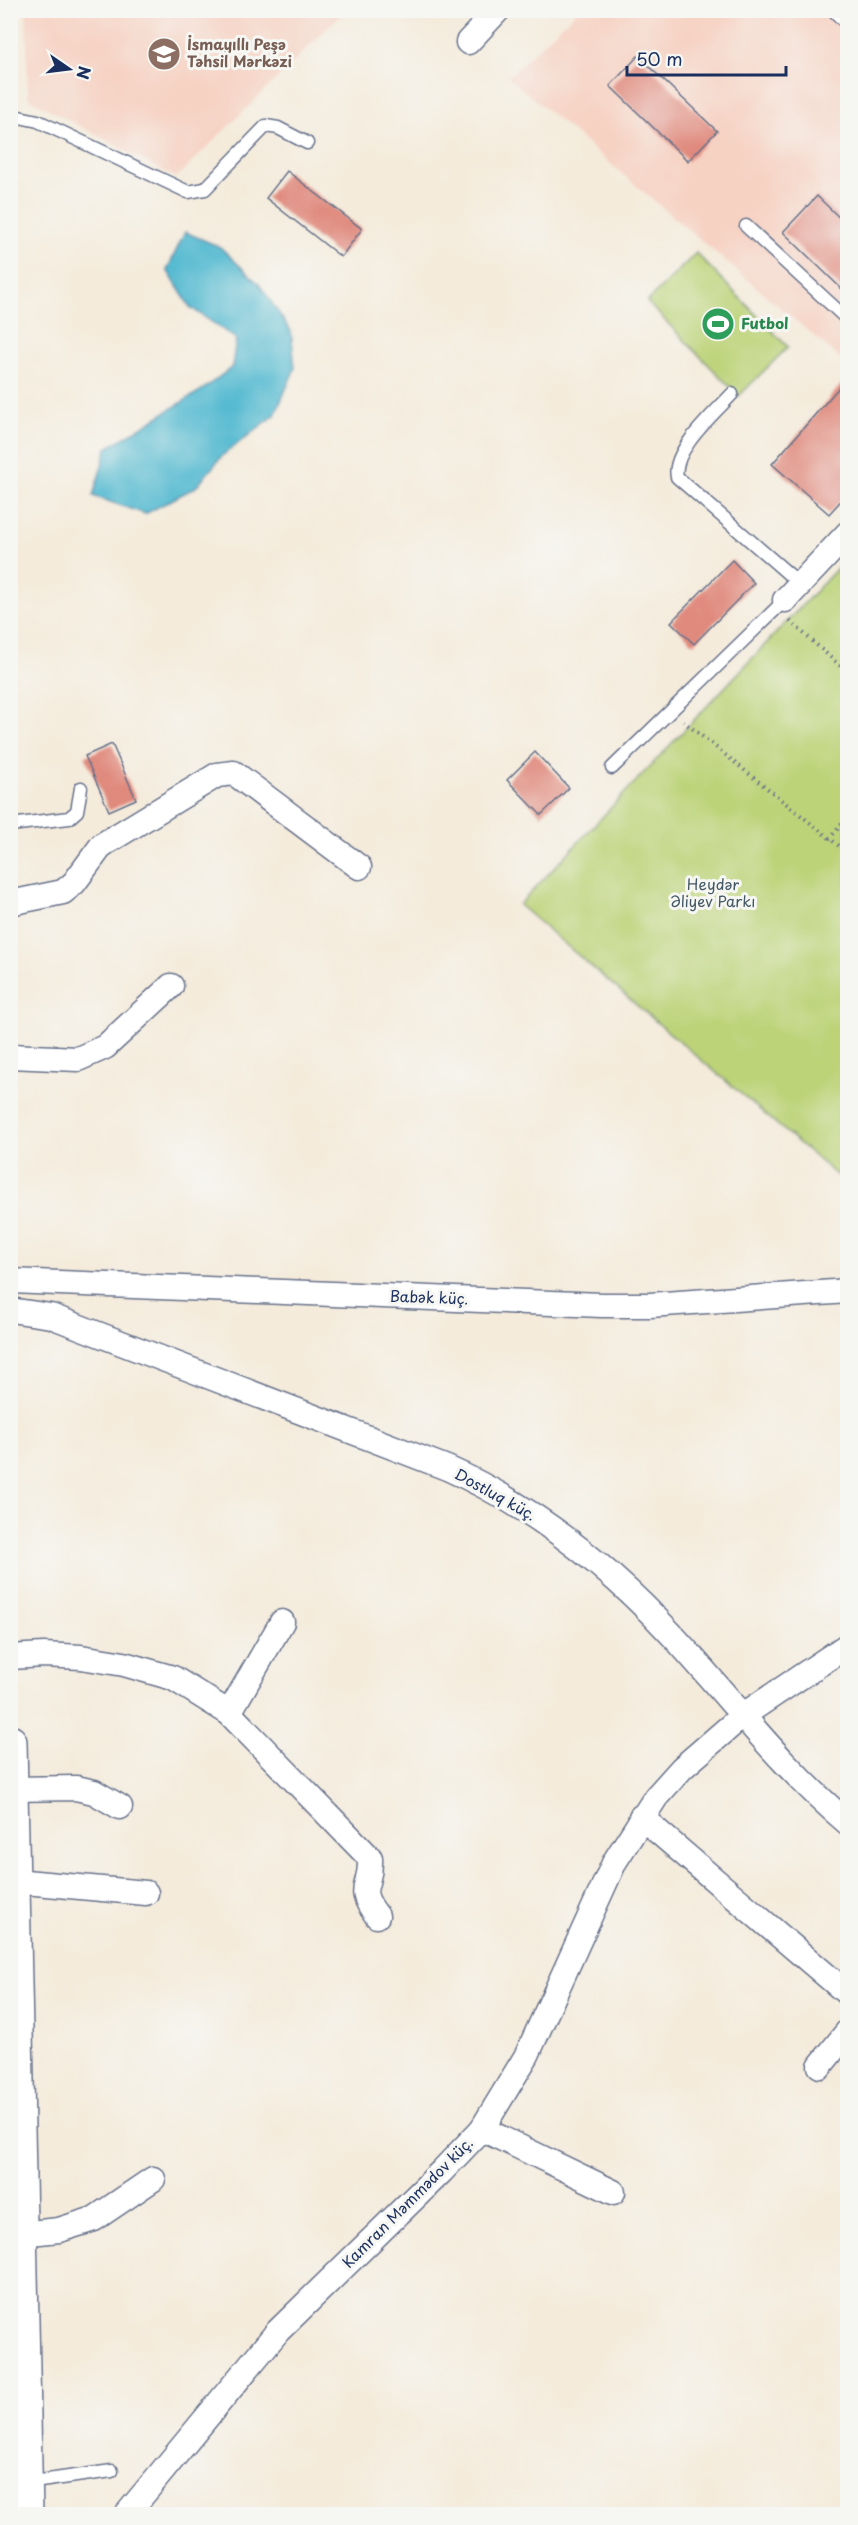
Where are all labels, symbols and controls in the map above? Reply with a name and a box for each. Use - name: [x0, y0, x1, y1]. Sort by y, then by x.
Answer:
- place label: İsmayıllı Peşə Təhsil Mərkəzi: [187, 32, 292, 72]
- school or university icon: İsmayıllı Peşə Təhsil Mərkəzi: [146, 36, 182, 72]
- north arrow: [39, 39, 99, 99]
- scale bar: [627, 39, 786, 77]
- text: 50 m: [636, 45, 683, 72]
- text: N: [71, 64, 98, 82]
- sports icon: Futbol: [700, 306, 736, 342]
- place label: Futbol: [741, 311, 788, 334]
- park label: Heydər Əliyev Parkı: [671, 872, 755, 912]
- street label: Babək küç.: [389, 1284, 469, 1309]
- street label: Dostluq küç.: [451, 1462, 541, 1526]
- street label: Kamran Məmmədov küç.: [336, 2131, 478, 2273]

